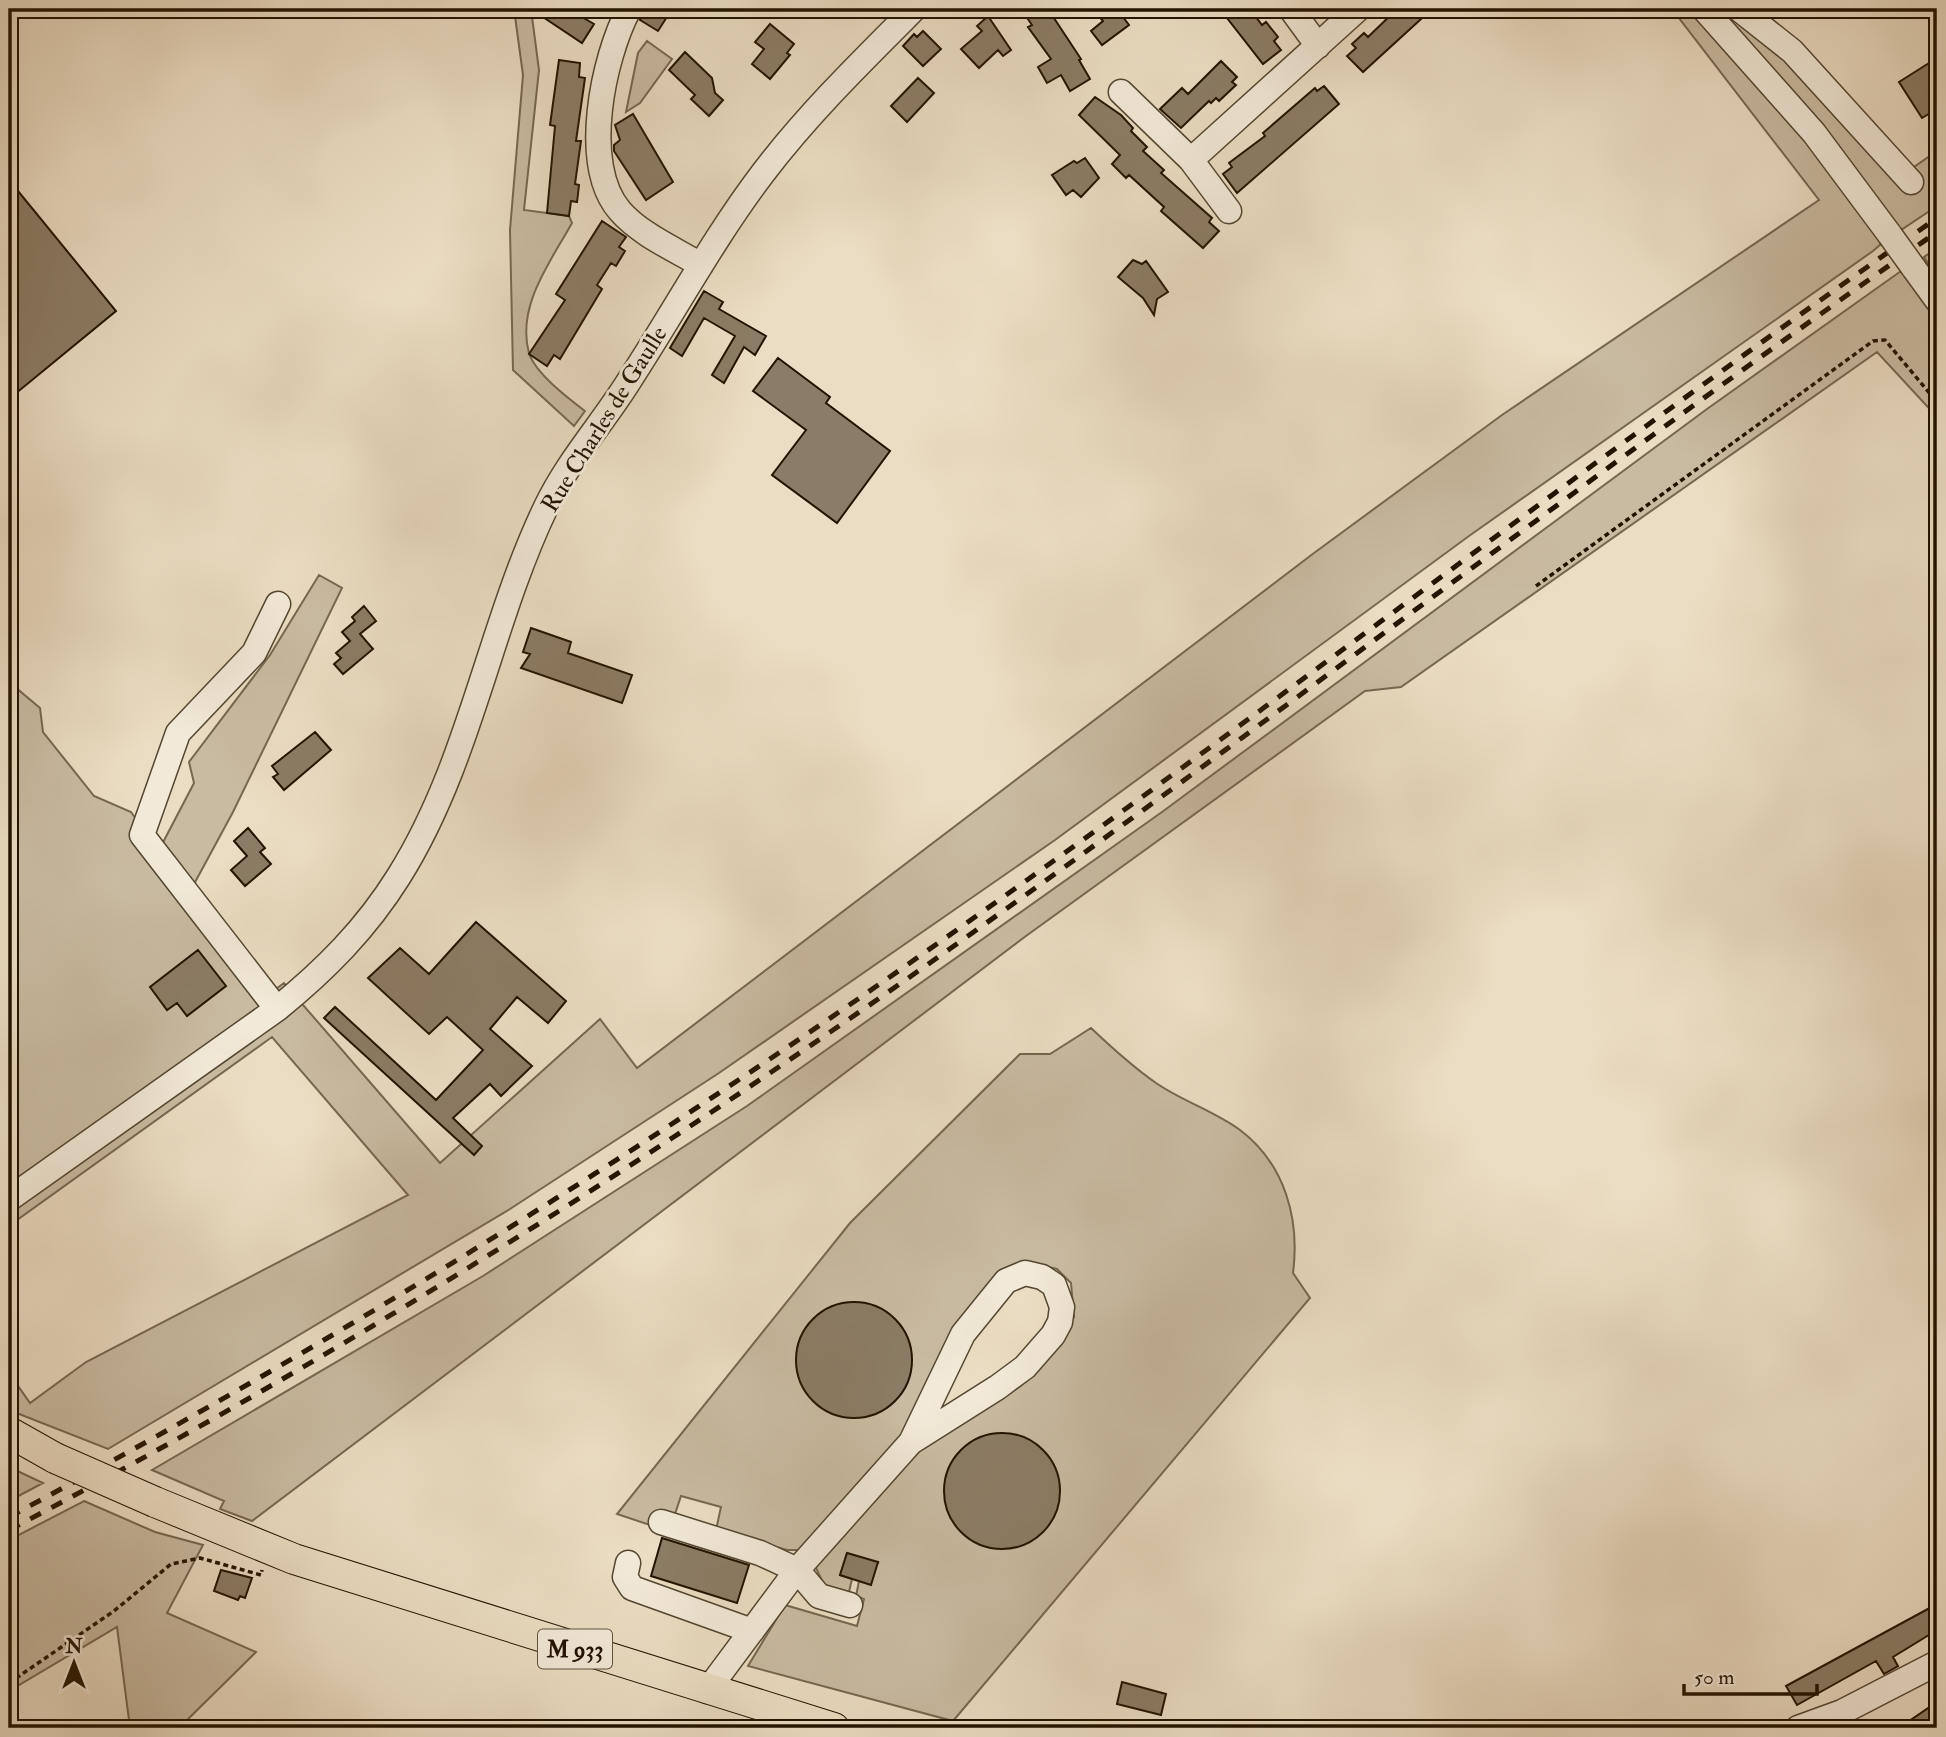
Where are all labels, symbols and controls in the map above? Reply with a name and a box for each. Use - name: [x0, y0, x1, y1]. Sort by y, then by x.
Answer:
- street label: Rue Charles de Gaulle: [535, 320, 674, 518]
- north arrow: [38, 1628, 108, 1698]
- road number: M 933: [538, 1630, 612, 1668]
- text: N: [64, 1635, 83, 1659]
- scale bar: [1684, 1653, 1816, 1697]
- text: 50 m: [1694, 1664, 1735, 1691]

